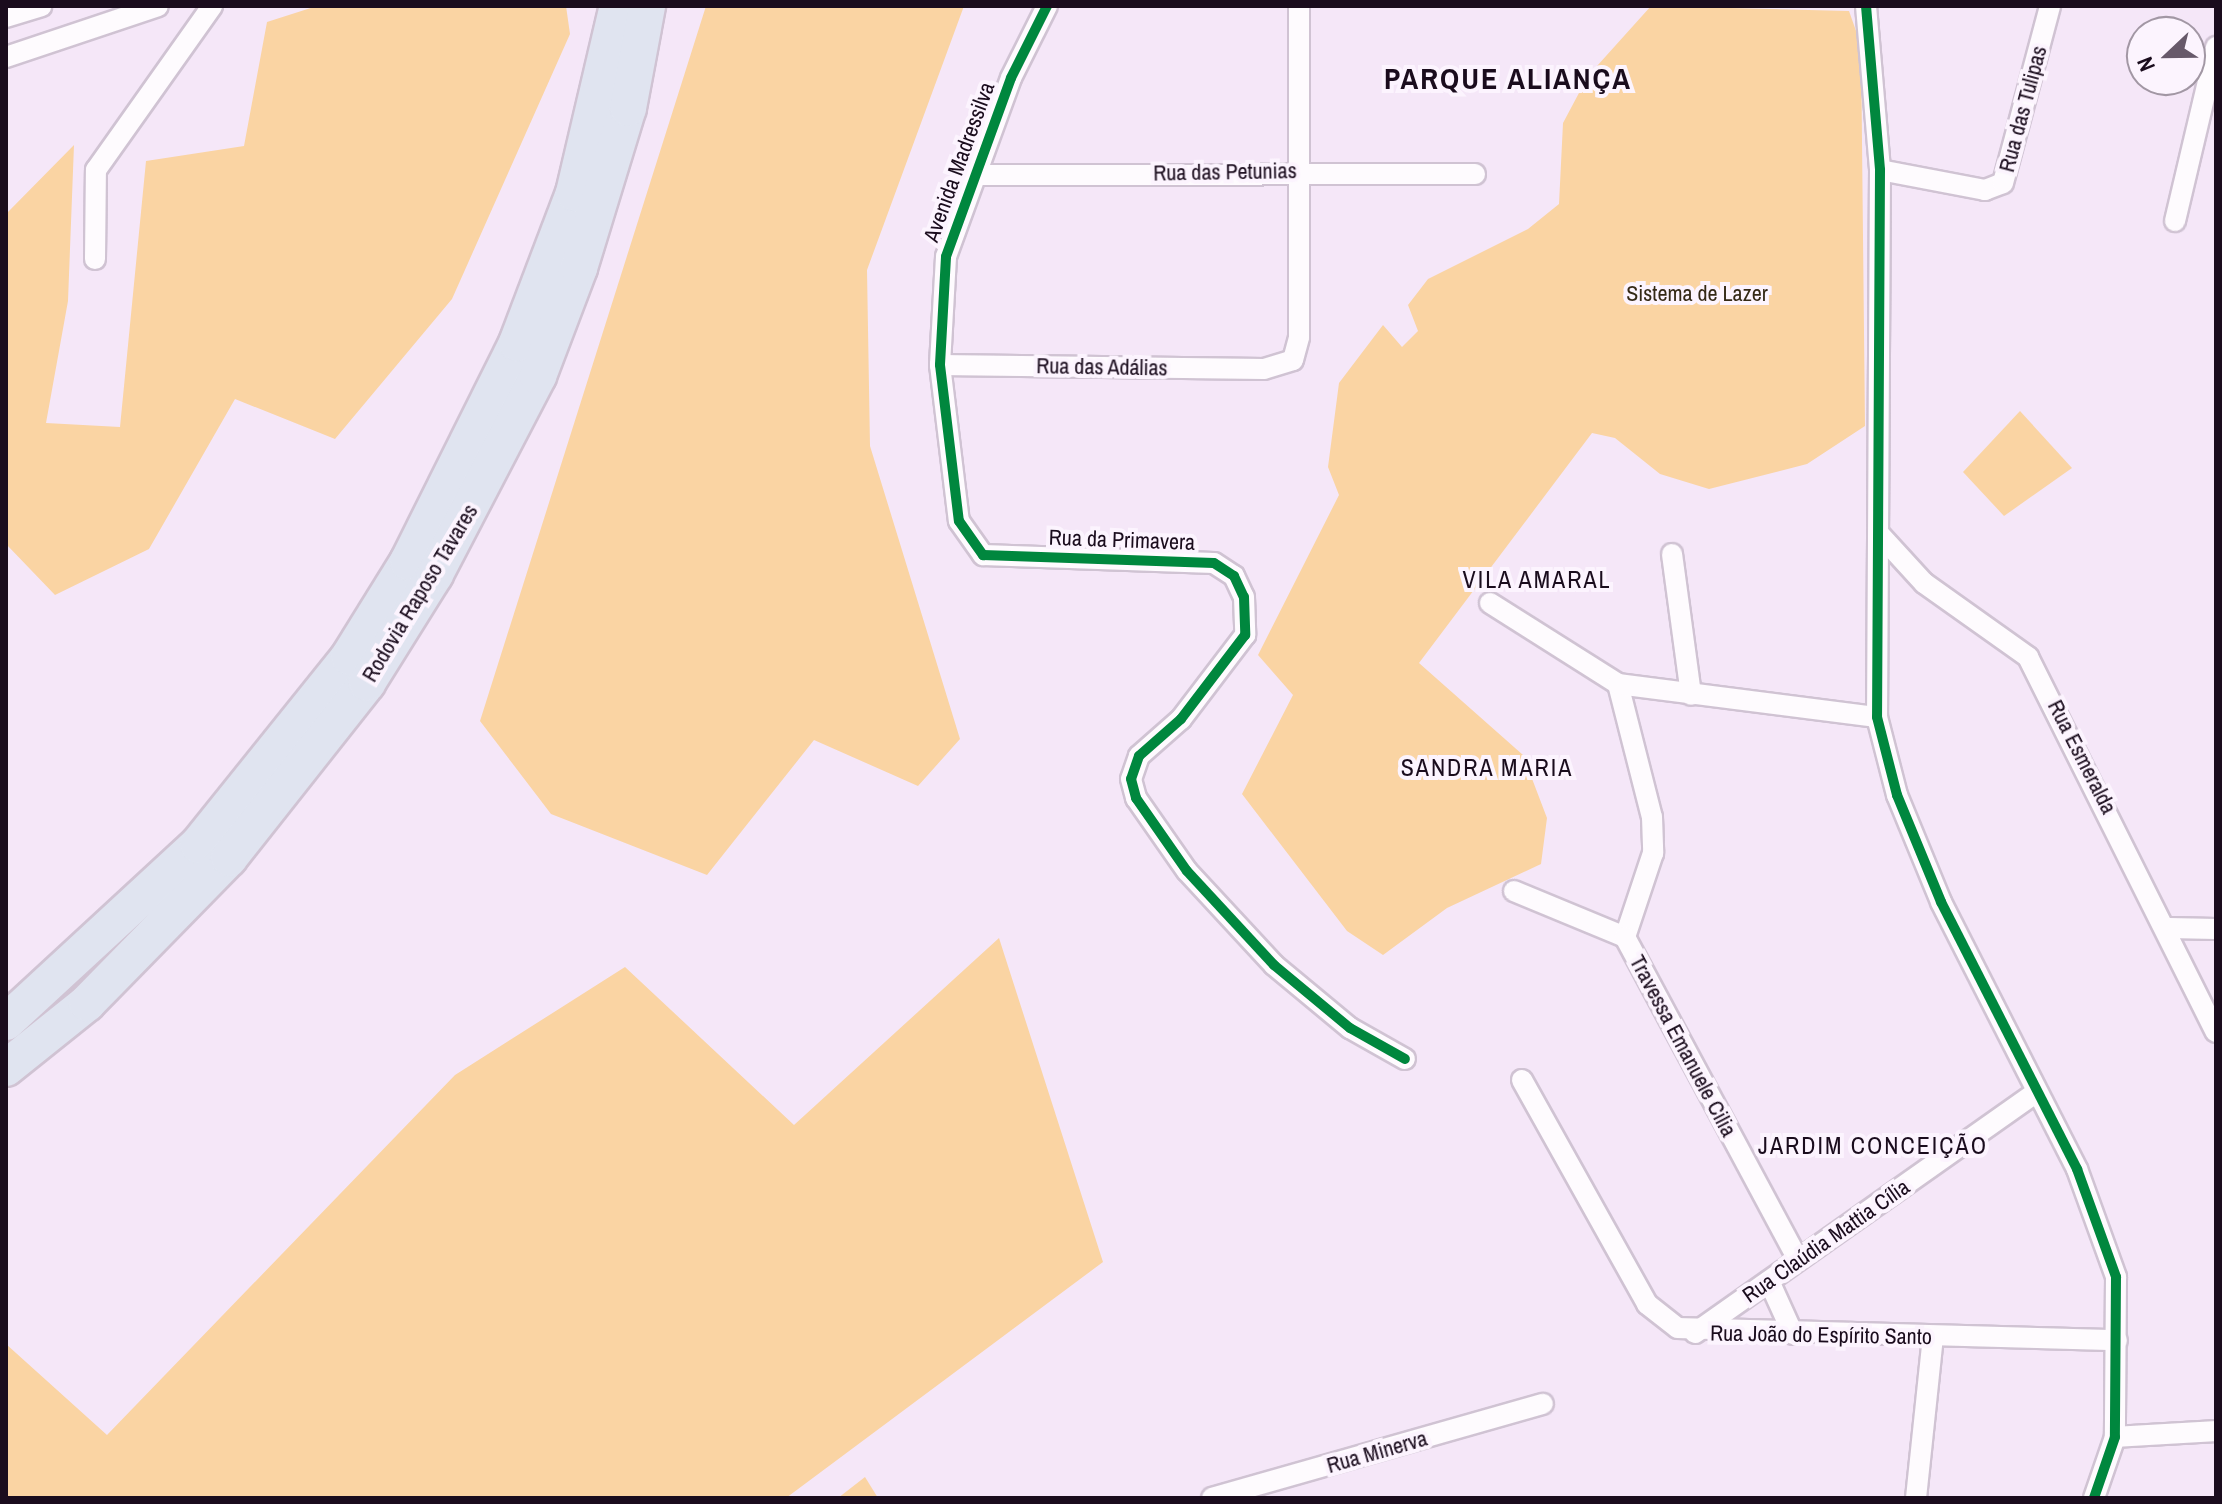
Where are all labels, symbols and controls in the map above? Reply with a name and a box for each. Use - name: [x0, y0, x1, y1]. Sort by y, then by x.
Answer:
- north arrow: [2126, 16, 2206, 96]
- street label: Rua das Tulipas: [1993, 43, 2053, 175]
- text: N: [2129, 53, 2162, 76]
- district label: PARQUE ALIANÇA: [1384, 60, 1632, 96]
- street label: Avenida Madressilva: [918, 78, 1000, 246]
- street label: Rua das Petunias: [1153, 158, 1297, 186]
- park label: Sistema de Lazer: [1626, 281, 1768, 307]
- street label: Rua das Adálias: [1036, 353, 1168, 381]
- street label: Rodovia Raposo Tavares: [356, 499, 484, 687]
- street label: Rua da Primavera: [1048, 524, 1196, 556]
- district label: VILA AMARAL: [1461, 566, 1613, 594]
- street label: Rua Esmeralda: [2042, 696, 2122, 818]
- district label: SANDRA MARIA: [1400, 754, 1574, 782]
- street label: Travessa Emanuele Cilia: [1624, 951, 1742, 1141]
- district label: JARDIM CONCEIÇÃO: [1758, 1132, 1988, 1160]
- street label: Rua Claúdia Mattia Cília: [1738, 1174, 1914, 1308]
- street label: Rua João do Espírito Santo: [1710, 1320, 1932, 1350]
- street label: Rua Minerva: [1324, 1425, 1430, 1479]

